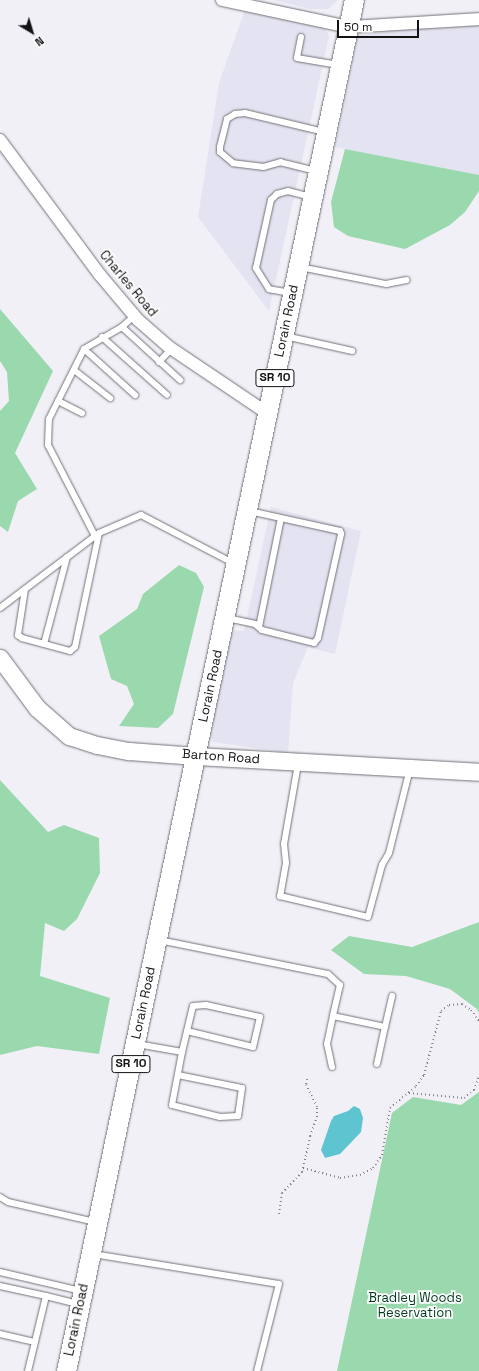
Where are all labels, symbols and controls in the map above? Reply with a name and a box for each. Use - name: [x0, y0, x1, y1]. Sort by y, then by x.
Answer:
- north arrow: [12, 12, 52, 52]
- scale bar: [339, 12, 421, 38]
- text: 50 m: [344, 19, 372, 35]
- text: N: [32, 34, 47, 49]
- street label: Charles Road: [96, 248, 160, 320]
- street label: Lorain Road: [272, 283, 302, 359]
- road number: SR 10: [255, 368, 295, 388]
- street label: Lorain Road: [196, 648, 226, 724]
- street label: Barton Road: [182, 746, 260, 768]
- street label: Lorain Road: [129, 965, 159, 1041]
- road number: SR 10: [111, 1054, 151, 1074]
- street label: Lorain Road: [62, 1282, 92, 1358]
- park label: Bradley Woods Reservation: [368, 1291, 462, 1322]

